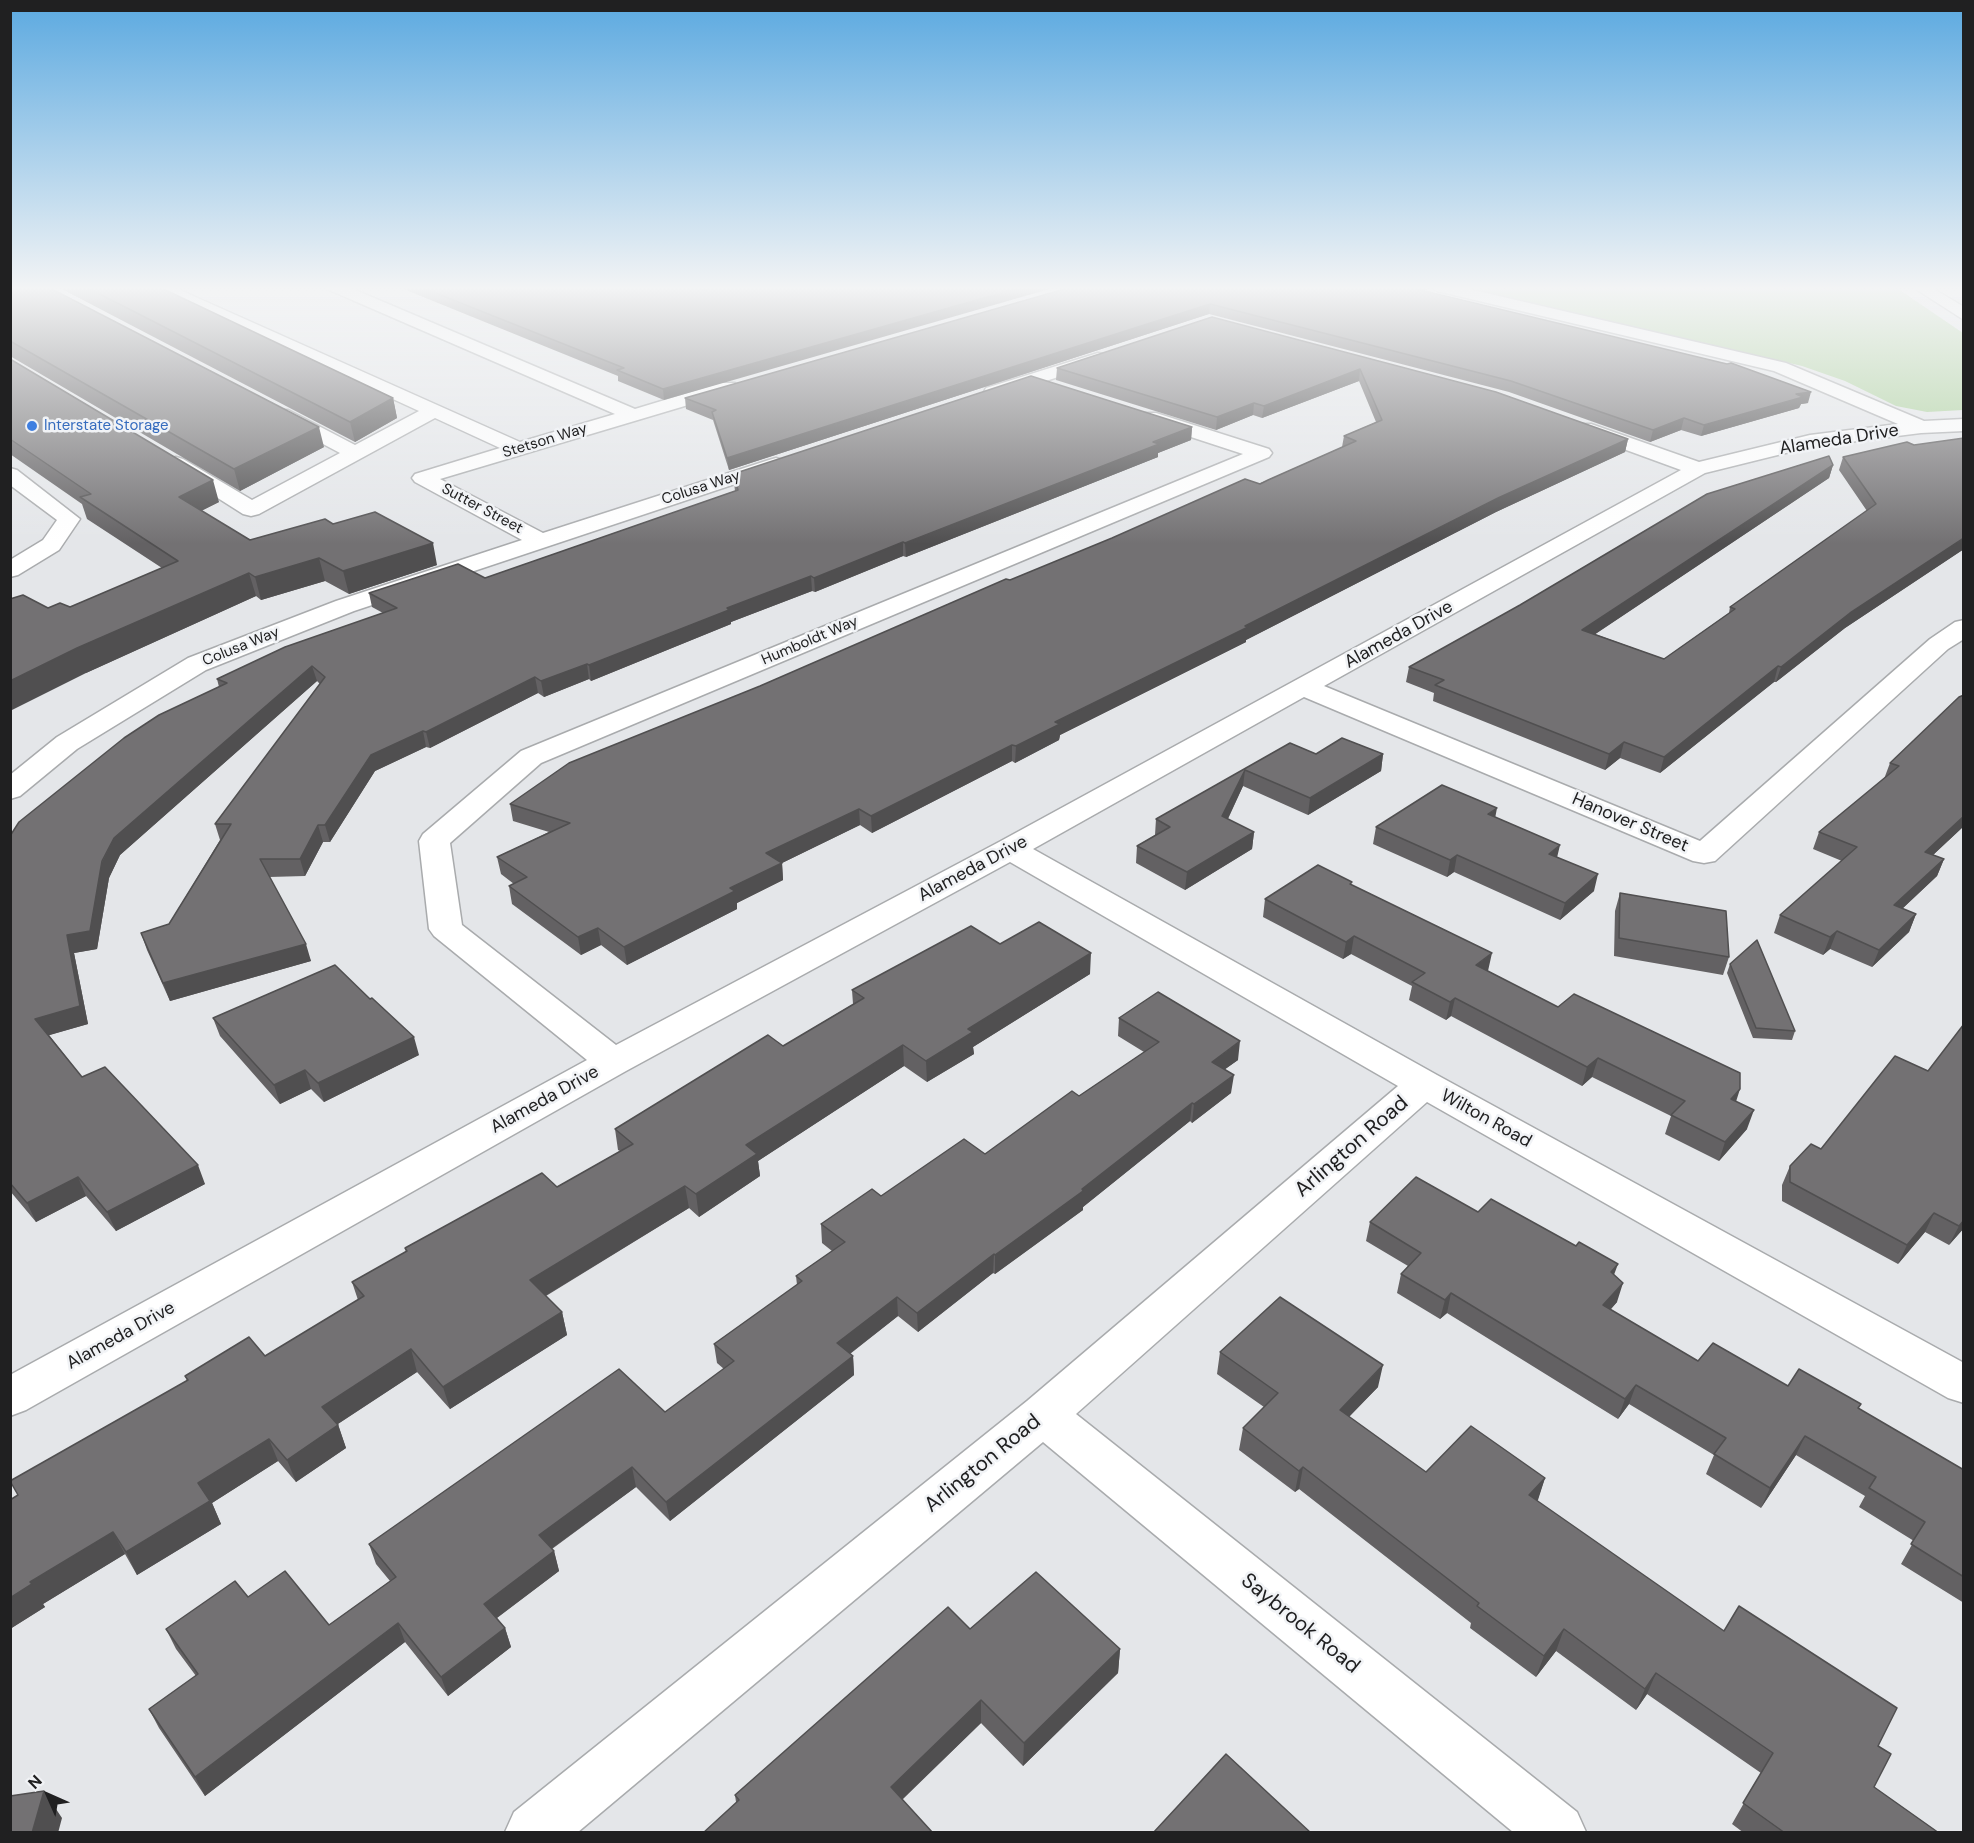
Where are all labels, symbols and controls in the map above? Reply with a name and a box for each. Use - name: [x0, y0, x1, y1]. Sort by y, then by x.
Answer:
- place label: Interstate Storage: [44, 417, 169, 435]
- marker: Interstate Storage: [25, 419, 39, 433]
- street label: Stetson Way: [500, 420, 590, 462]
- street label: Alameda Drive: [1778, 420, 1900, 460]
- street label: Colusa Way: [660, 467, 742, 509]
- street label: Sutter Street: [438, 480, 526, 538]
- street label: Alameda Drive: [1341, 596, 1457, 674]
- street label: Humboldt Way: [759, 613, 861, 669]
- street label: Colusa Way: [200, 623, 282, 671]
- street label: Hanover Street: [1569, 789, 1691, 857]
- street label: Alameda Drive: [915, 831, 1031, 907]
- street label: Alameda Drive: [487, 1061, 603, 1139]
- street label: Wilton Road: [1437, 1085, 1535, 1153]
- street label: Arlington Road: [1290, 1091, 1414, 1203]
- street label: Alameda Drive: [63, 1297, 179, 1375]
- street label: Arlington Road: [920, 1409, 1046, 1519]
- street label: Saybrook Road: [1236, 1568, 1364, 1680]
- north arrow: [18, 1765, 78, 1825]
- text: N: [23, 1770, 46, 1793]

